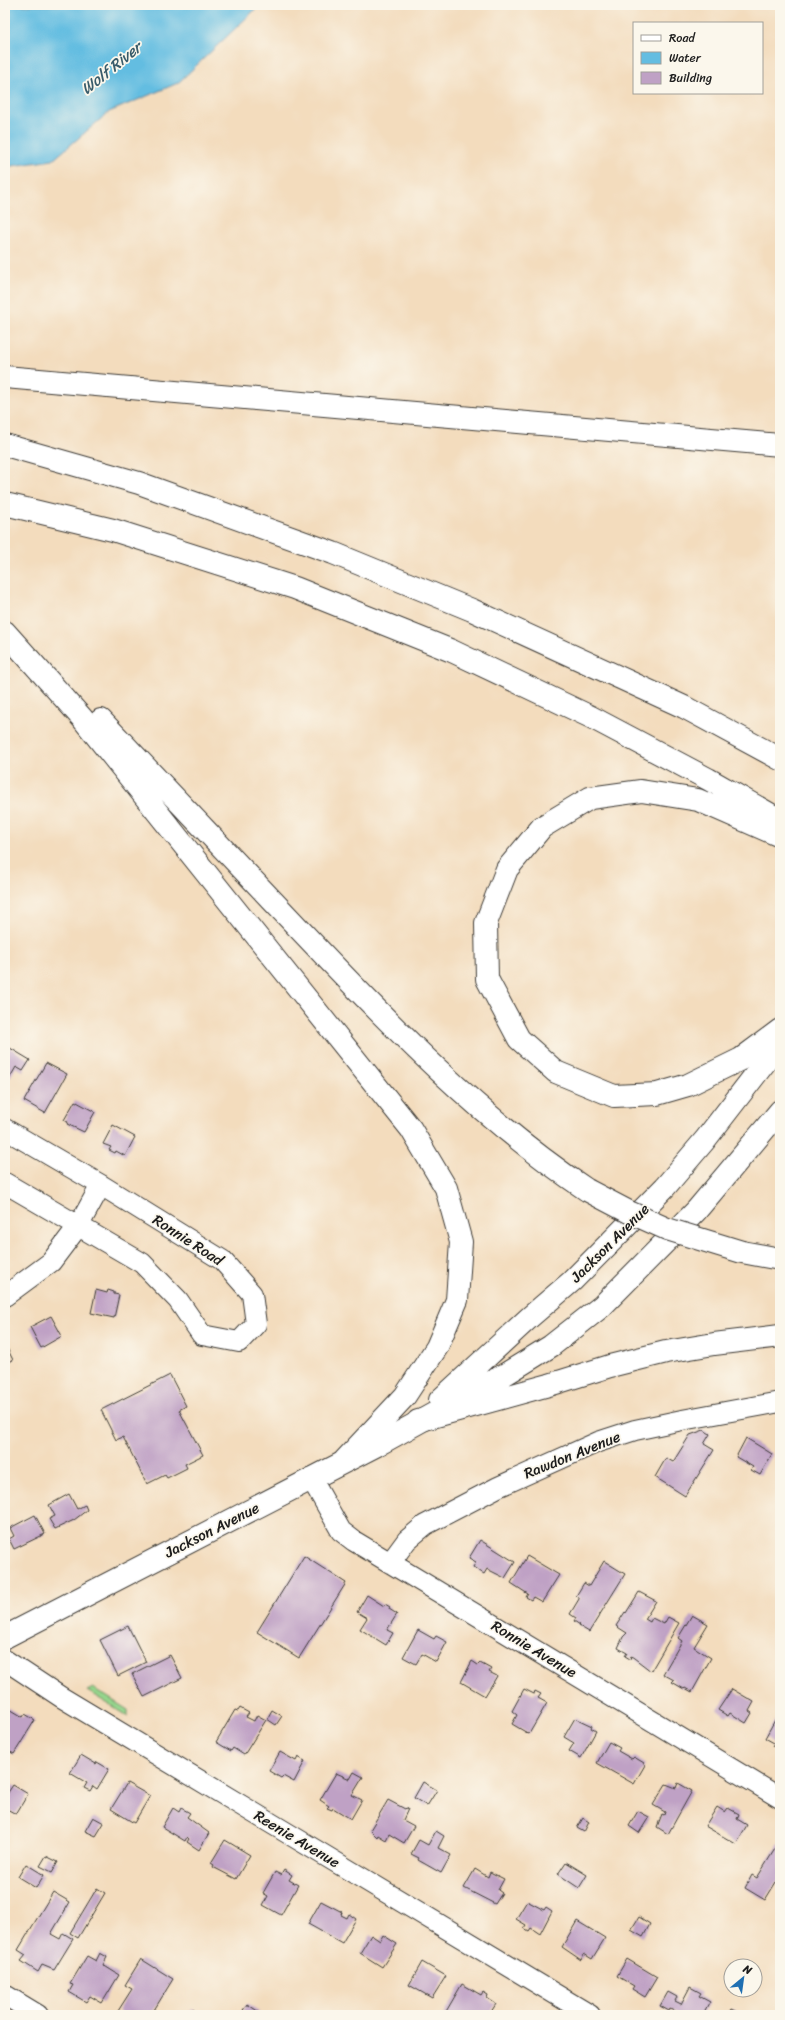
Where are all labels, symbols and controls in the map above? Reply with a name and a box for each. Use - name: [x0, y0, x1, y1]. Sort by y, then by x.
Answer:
- legend: [633, 22, 763, 94]
- text: Road: [669, 27, 696, 49]
- water label: Wolf River: [74, 32, 151, 102]
- text: Water: [669, 47, 702, 69]
- text: Building: [669, 67, 712, 89]
- street label: Jackson Avenue: [563, 1197, 656, 1290]
- street label: Ronnie Road: [147, 1207, 230, 1273]
- street label: Rawdon Avenue: [520, 1424, 625, 1486]
- street label: Jackson Avenue: [159, 1495, 264, 1566]
- street label: Ronnie Avenue: [486, 1613, 582, 1685]
- street label: Reenie Avenue: [249, 1803, 345, 1875]
- north arrow: [723, 1958, 763, 1998]
- text: N: [739, 1959, 756, 1980]

